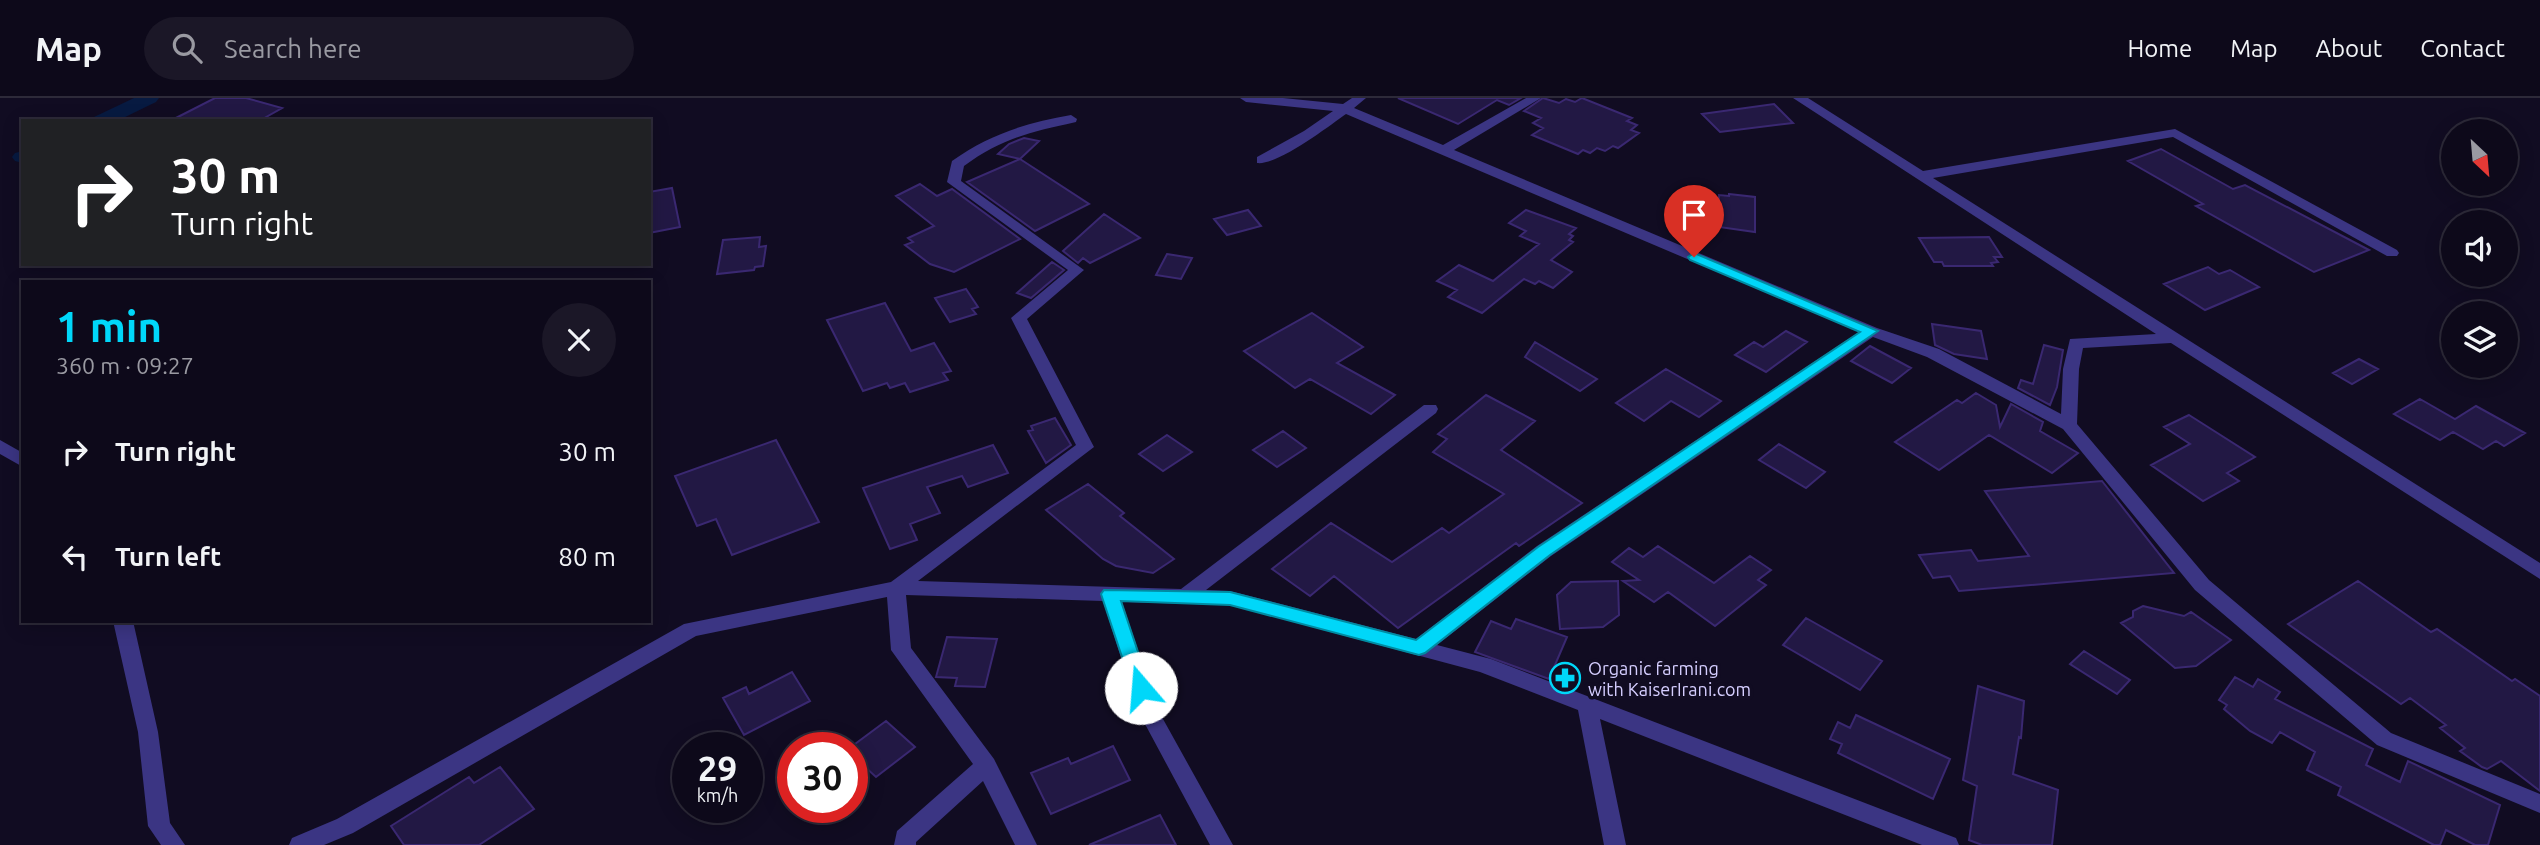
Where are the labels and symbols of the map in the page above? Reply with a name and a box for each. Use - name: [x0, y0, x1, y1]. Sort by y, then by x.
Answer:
- north arrow: [2441, 119, 2518, 196]
- pin: [1664, 185, 1724, 257]
- position arrow: [1104, 651, 1178, 725]
- place label: Organic farming with KaiserIrani.com: [1588, 658, 1751, 699]
- pharmacy icon: Organic farming with KaiserIrani.com: [1548, 661, 1582, 695]
- speed limit sign: 30: [777, 732, 868, 823]

